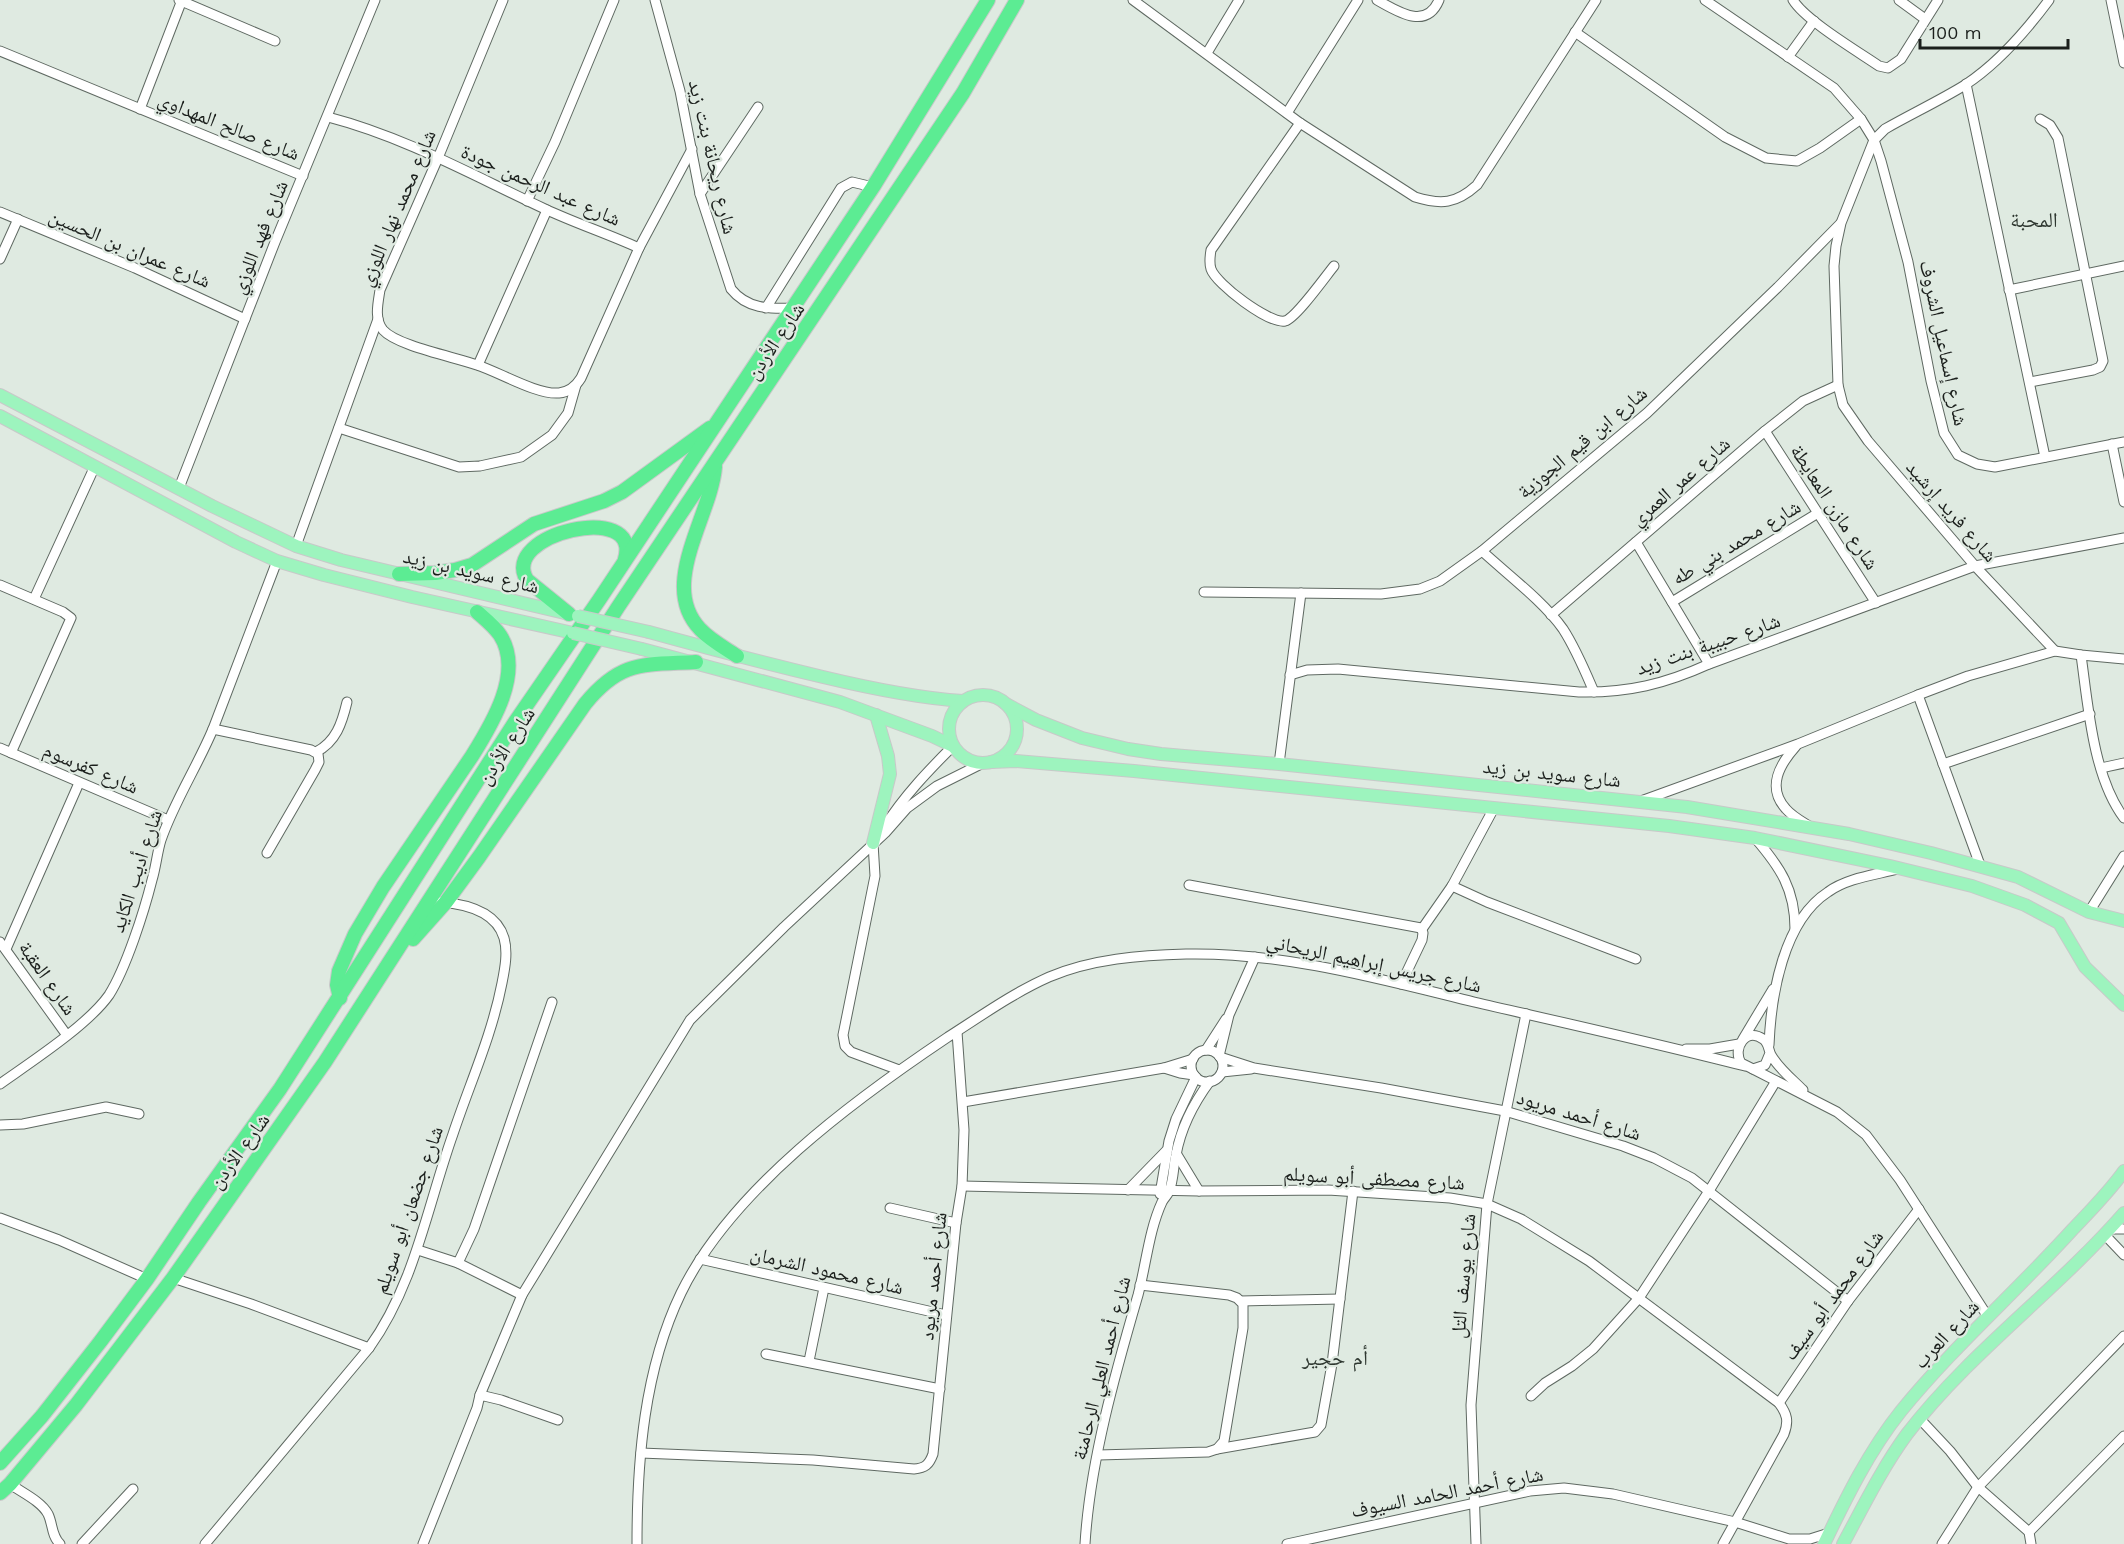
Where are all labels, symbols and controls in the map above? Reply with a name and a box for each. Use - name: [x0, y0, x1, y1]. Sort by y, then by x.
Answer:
- scale bar: [1920, 12, 2068, 50]
- text: 100 m: [1929, 22, 1982, 43]
- street label: شارع ريحانة بنت زيد: [683, 77, 742, 237]
- street label: شارع صالح المهداوي: [153, 87, 303, 169]
- street label: شارع محمد نهار اللوزي: [353, 126, 445, 292]
- street label: شارع عبد الرحمن جودة: [457, 139, 625, 232]
- street label: شارع فهد اللوزي: [225, 177, 296, 299]
- street label: شارع عمران بن الحسين: [45, 203, 214, 294]
- district label: المحبة: [2010, 207, 2058, 232]
- street label: شارع إسماعيل الشروف: [1913, 258, 1973, 428]
- street label: شارع الأردن: [741, 298, 810, 385]
- street label: شارع ابن قيم الجوزية: [1512, 381, 1653, 505]
- street label: شارع عمر العمري: [1625, 431, 1737, 534]
- street label: شارع مازن المعايطة: [1785, 440, 1884, 575]
- street label: شارع فريد إرشيد: [1900, 455, 2003, 568]
- street label: شارع محمد بني طه: [1667, 494, 1807, 593]
- street label: شارع سويد بن زيد: [401, 544, 541, 599]
- street label: شارع حبيبة بنت زيد: [1633, 608, 1784, 681]
- street label: شارع الأردن: [472, 703, 541, 790]
- street label: شارع كفرسوم: [39, 737, 142, 801]
- street label: شارع سويد بن زيد: [1482, 754, 1622, 793]
- street label: شارع أديب الكايد: [105, 807, 168, 936]
- street label: شارع جريس إبراهيم الريحاني: [1264, 928, 1484, 1002]
- street label: شارع العقبة: [13, 936, 82, 1020]
- street label: شارع أحمد مريود: [1514, 1085, 1644, 1146]
- street label: شارع الأردن: [204, 1108, 275, 1194]
- street label: شارع جضعان أبو سويلم: [368, 1123, 450, 1298]
- street label: شارع مصطفى أبو سويلم: [1283, 1161, 1465, 1197]
- street label: شارع أحمد مريود: [914, 1211, 953, 1341]
- street label: شارع يوسف التل: [1446, 1212, 1481, 1340]
- street label: شارع محمد أبو سيف: [1778, 1225, 1889, 1365]
- street label: شارع محمود الشرمان: [748, 1241, 906, 1300]
- street label: شارع أحمد العلي الرحامنة: [1067, 1274, 1139, 1463]
- street label: شارع العرب: [1908, 1294, 1985, 1374]
- district label: أم حجير: [1301, 1345, 1368, 1372]
- street label: شارع أحمد الحامد السيوف: [1349, 1462, 1545, 1523]

